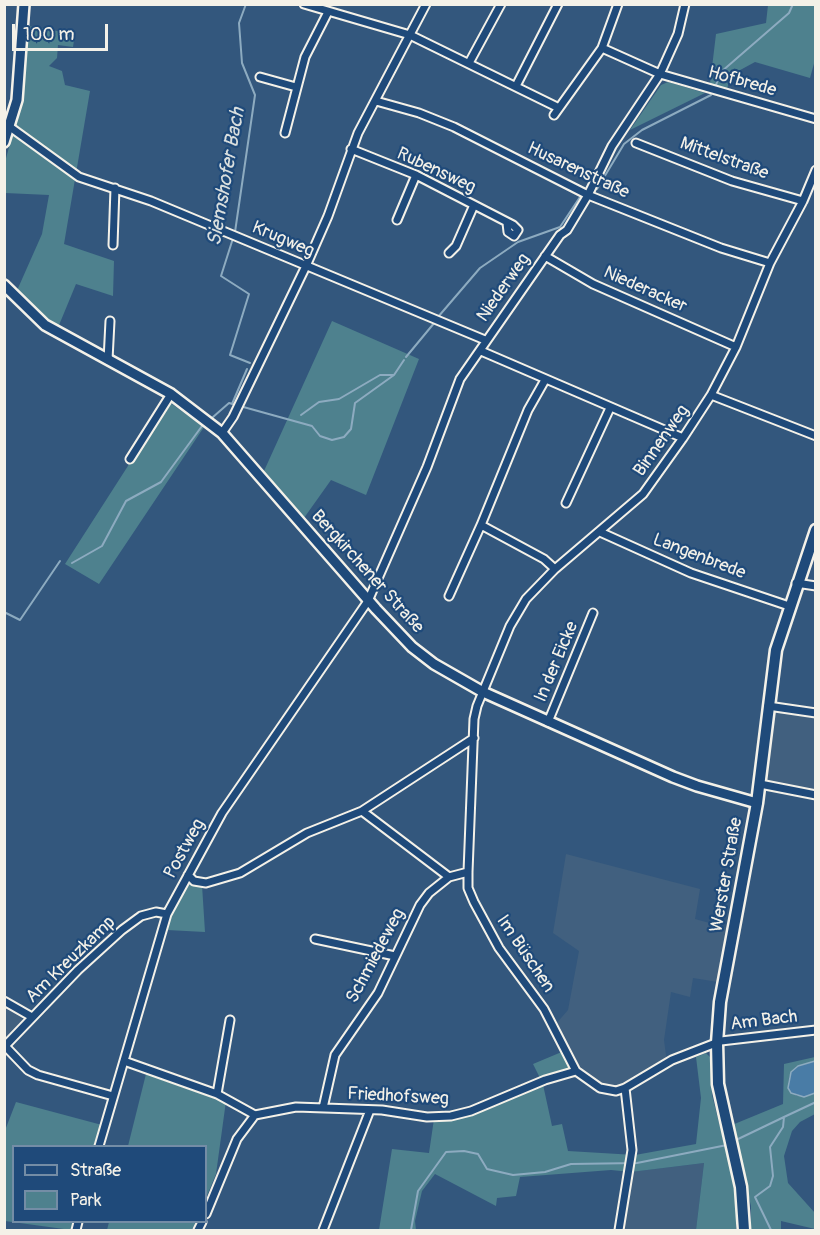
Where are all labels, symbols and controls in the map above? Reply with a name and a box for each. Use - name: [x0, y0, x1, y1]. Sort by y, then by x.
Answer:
- scale bar: [15, 12, 111, 50]
- text: 100 m: [23, 23, 75, 46]
- street label: Hofbrede: [705, 62, 779, 102]
- water label: Siemshofer Bach: [203, 106, 251, 248]
- street label: Mittelstraße: [677, 133, 771, 185]
- street label: Husarenstraße: [524, 138, 632, 204]
- street label: Rubensweg: [393, 143, 479, 199]
- street label: Krugweg: [249, 217, 317, 263]
- street label: Niederweg: [473, 250, 535, 326]
- street label: Niederacker: [600, 262, 690, 318]
- street label: Binnenweg: [630, 401, 694, 481]
- street label: Bergkirchener Straße: [306, 506, 428, 638]
- street label: Langenbrede: [650, 529, 748, 585]
- street label: In der Eicke: [530, 618, 584, 706]
- street label: Postweg: [160, 815, 210, 883]
- street label: Werster Straße: [706, 816, 748, 934]
- street label: Schmiedeweg: [342, 905, 410, 1007]
- street label: Im Büschen: [491, 911, 559, 997]
- street label: Am Kreuzkamp: [22, 912, 120, 1008]
- street label: Am Bach: [729, 1006, 799, 1036]
- street label: Friedhofsweg: [347, 1084, 449, 1110]
- legend: [12, 1145, 207, 1223]
- text: Straße: [70, 1159, 121, 1182]
- text: Park: [70, 1189, 102, 1212]

